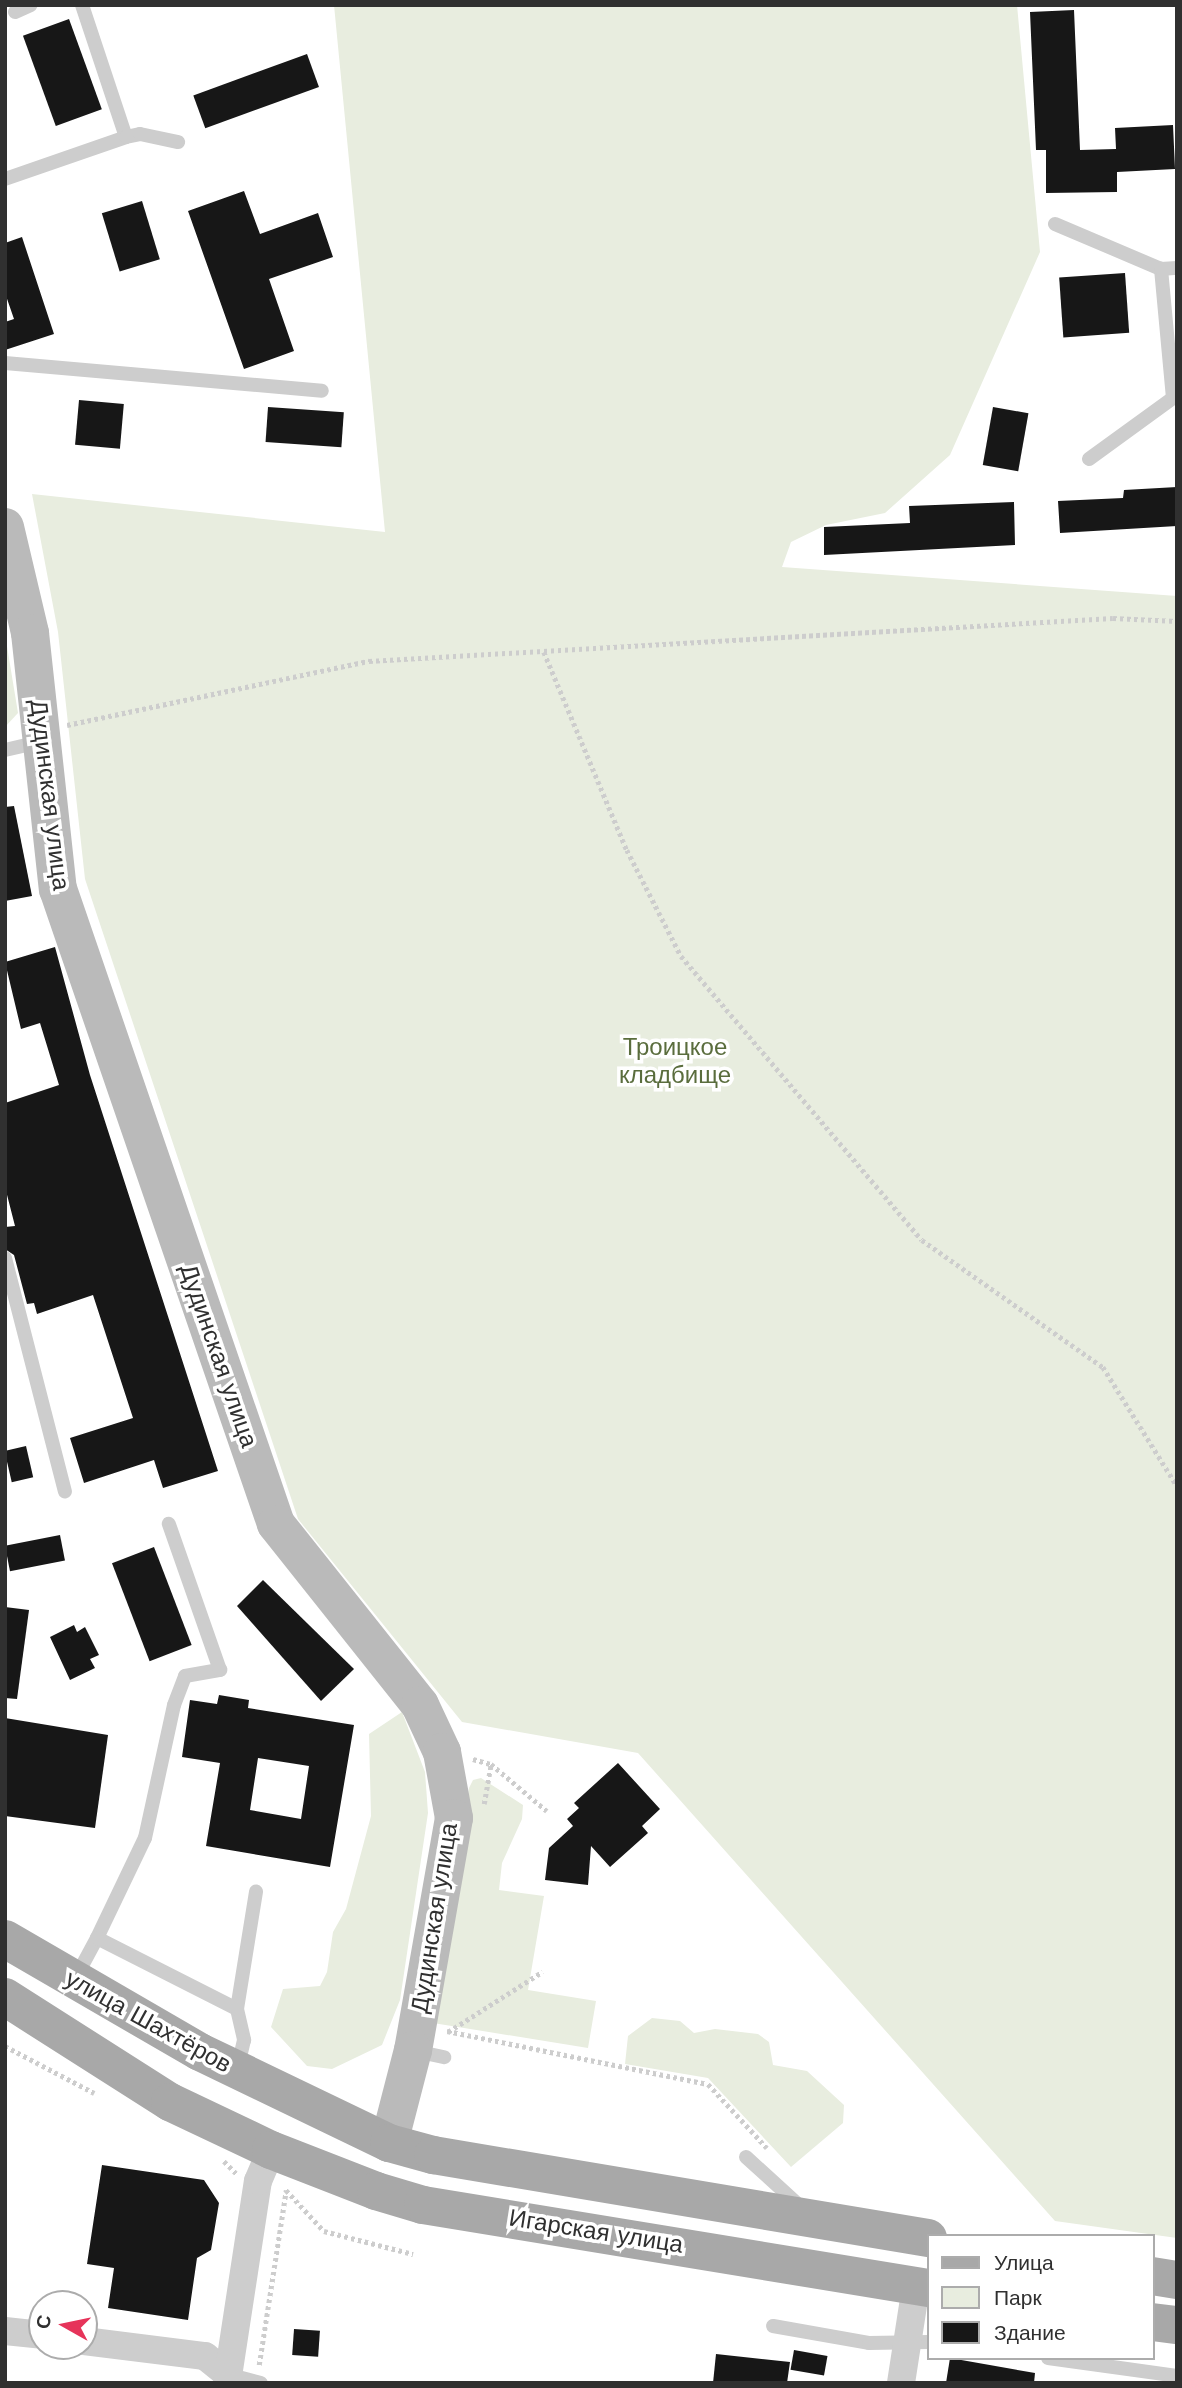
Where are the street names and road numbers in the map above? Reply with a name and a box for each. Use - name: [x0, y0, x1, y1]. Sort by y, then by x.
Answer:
- street label: Дудинская улица: [23, 698, 75, 892]
- street label: Дудинская улица: [173, 1260, 263, 1452]
- street label: Дудинская улица: [406, 1821, 464, 2015]
- street label: улица Шахтёров: [60, 1965, 236, 2079]
- street label: Игарская улица: [507, 2204, 685, 2260]

